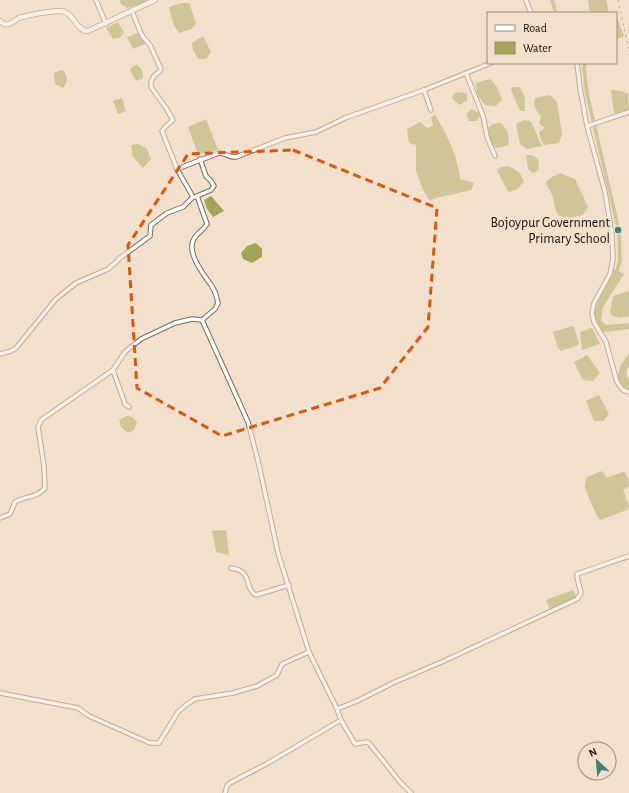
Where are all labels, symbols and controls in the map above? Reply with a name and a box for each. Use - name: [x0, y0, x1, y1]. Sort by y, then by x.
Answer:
- legend: [487, 12, 617, 64]
- text: Road: [523, 22, 547, 34]
- text: Water: [523, 42, 552, 54]
- place label: Bojoypur Government Primary School: [490, 216, 611, 246]
- marker: Bojoypur Government Primary School: [613, 225, 623, 235]
- north arrow: [577, 741, 617, 781]
- text: N: [587, 746, 599, 759]

